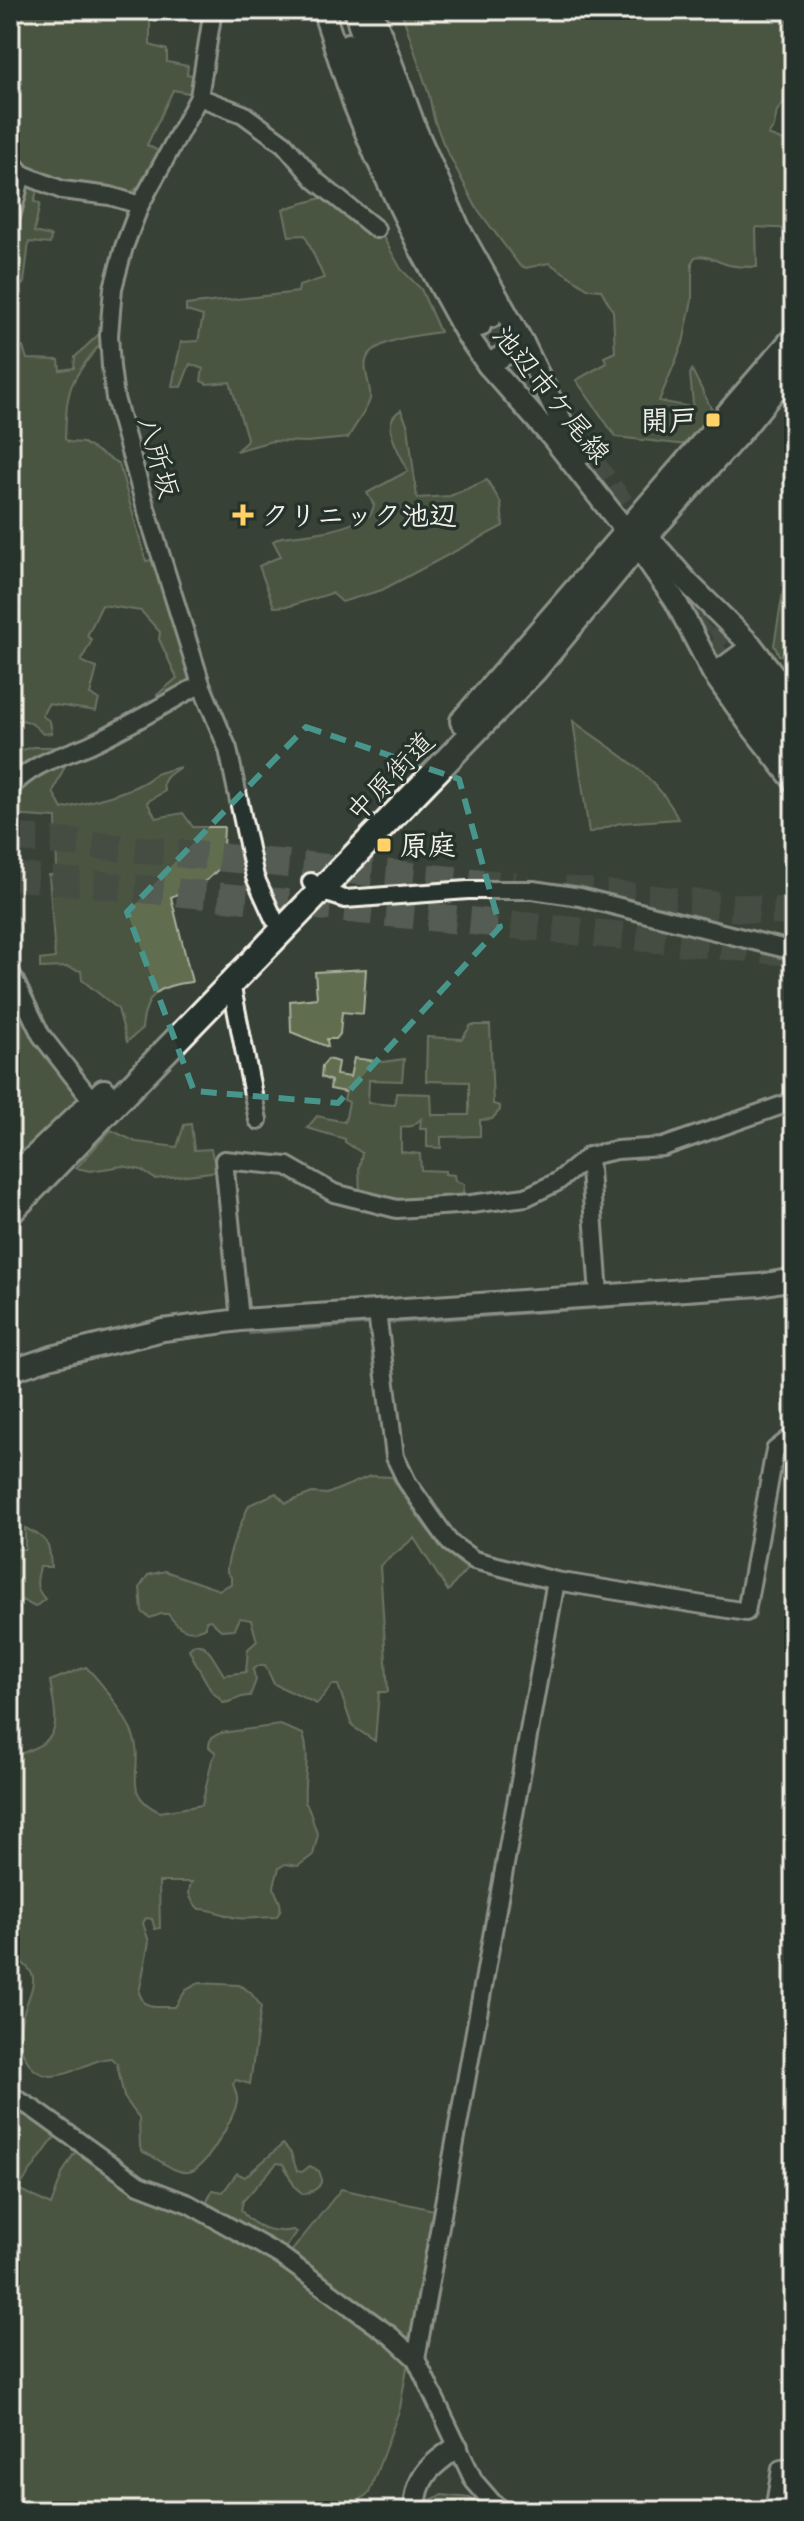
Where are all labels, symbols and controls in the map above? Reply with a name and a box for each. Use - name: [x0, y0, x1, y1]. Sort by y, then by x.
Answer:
- street label: 池辺市ケ尾線: [486, 318, 618, 470]
- place label: 開戸: [641, 403, 697, 437]
- marker: 開戸: [704, 411, 722, 429]
- street label: 八所坂: [131, 412, 187, 502]
- place label: クリニック池辺: [261, 498, 457, 532]
- marker: クリニック池辺: [232, 504, 254, 526]
- street label: 中原街道: [339, 724, 441, 828]
- place label: 原庭: [400, 828, 456, 862]
- marker: 原庭: [375, 836, 393, 854]

